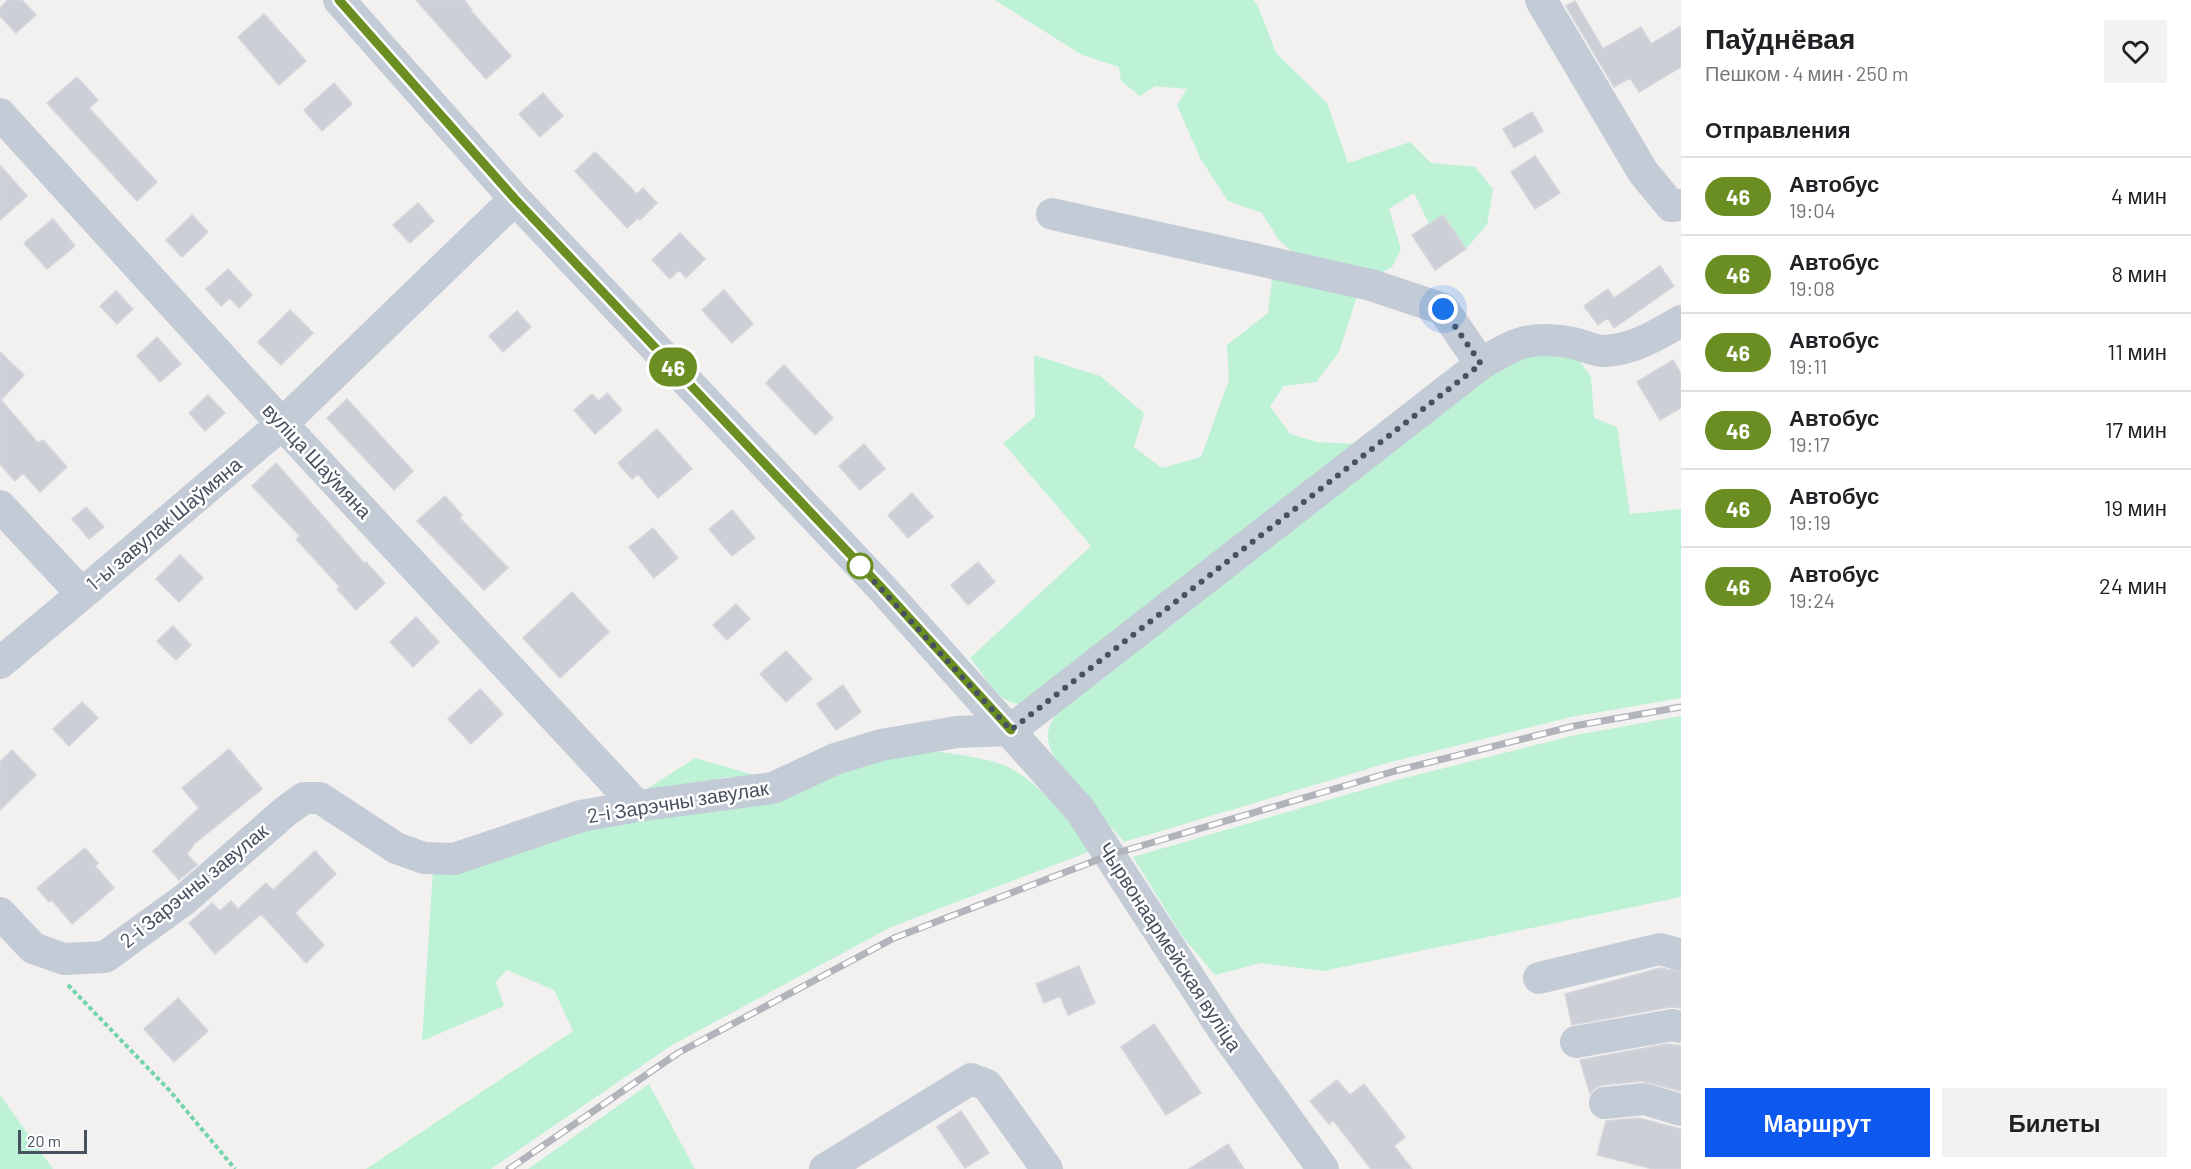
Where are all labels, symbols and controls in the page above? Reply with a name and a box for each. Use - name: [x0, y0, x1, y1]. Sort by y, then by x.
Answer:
- button: heart: [2104, 20, 2167, 83]
- text: Паўднёвая: [1705, 21, 1855, 55]
- text: Пешком · 4 мин · 250 m: [1705, 61, 1909, 85]
- text: Отправления: [1705, 116, 1851, 142]
- text: Автобус: [1789, 170, 1879, 196]
- text: 4 мин: [2111, 182, 2167, 208]
- text: 46: [1726, 184, 1750, 209]
- text: 19:04: [1789, 198, 1836, 222]
- text: Автобус: [1789, 248, 1879, 274]
- text: 8 мин: [2112, 260, 2167, 286]
- text: 46: [1726, 262, 1750, 287]
- text: 19:08: [1789, 276, 1835, 300]
- your location: [1428, 294, 1458, 324]
- text: Автобус: [1789, 326, 1879, 352]
- text: 11 мин: [2108, 338, 2167, 364]
- text: 46: [1726, 340, 1750, 365]
- line badge: 46: [646, 348, 700, 386]
- text: 19:11: [1789, 354, 1827, 378]
- text: 46: [661, 355, 685, 380]
- street label: вуліца Шаўмяна: [258, 398, 378, 523]
- text: Автобус: [1789, 404, 1879, 430]
- text: 17 мин: [2105, 416, 2167, 442]
- text: 46: [1726, 418, 1750, 443]
- text: 19:17: [1789, 432, 1830, 456]
- street label: 1-ы завулак Шаўмяна: [81, 451, 246, 595]
- text: Автобус: [1789, 482, 1879, 508]
- text: 19 мин: [2104, 494, 2167, 520]
- text: 46: [1726, 496, 1750, 521]
- text: 19:19: [1789, 510, 1831, 534]
- unlabelled marker: [847, 553, 873, 579]
- text: Автобус: [1789, 560, 1879, 586]
- text: 24 мин: [2099, 572, 2167, 598]
- text: 46: [1726, 574, 1750, 599]
- text: 19:24: [1789, 588, 1835, 612]
- street label: 2-і Зарэчны завулак: [586, 775, 770, 827]
- street label: 2-і Зарэчны завулак: [115, 818, 272, 952]
- street label: Чырвонаармейская вуліца: [1094, 837, 1248, 1056]
- button: Маршрут: [1705, 1088, 1930, 1157]
- button: Билеты: [1942, 1088, 2167, 1157]
- scale bar: [18, 1127, 87, 1154]
- text: 20 m: [27, 1131, 61, 1150]

